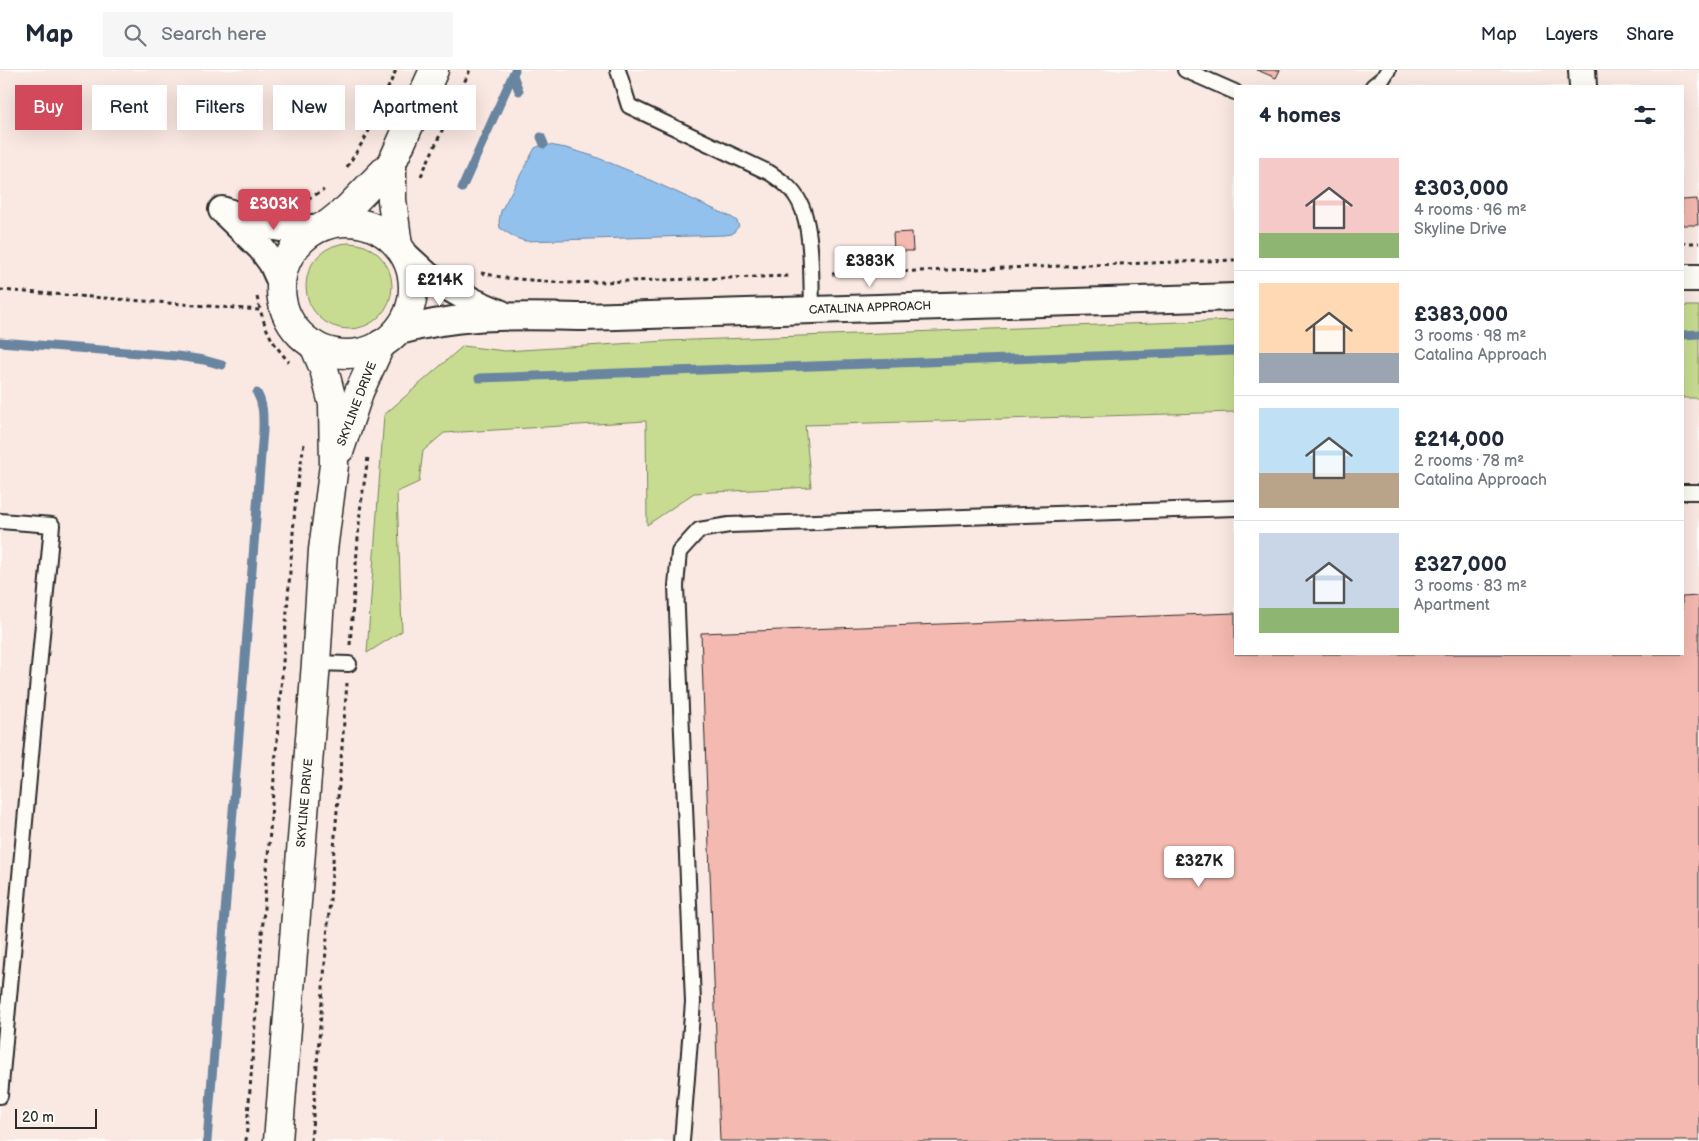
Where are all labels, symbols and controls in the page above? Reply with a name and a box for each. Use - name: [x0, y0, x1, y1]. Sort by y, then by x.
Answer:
- search box: [103, 12, 453, 57]
- text: Map: [25, 20, 73, 49]
- icon: search: [121, 21, 149, 49]
- text: Search here: [161, 23, 267, 46]
- text: Map: [1481, 24, 1517, 45]
- text: Layers: [1545, 24, 1598, 45]
- text: Share: [1626, 24, 1674, 45]
- chip: Buy: [15, 85, 82, 130]
- chip: Rent: [92, 85, 167, 130]
- chip: Filters: [177, 85, 263, 130]
- chip: New: [273, 85, 345, 130]
- chip: Apartment: [355, 85, 476, 130]
- icon: filters: [1631, 101, 1659, 129]
- text: 4 homes: [1259, 103, 1341, 128]
- text: £303,000: [1414, 176, 1509, 201]
- icon: home: [1299, 178, 1359, 238]
- pin: £303K: [239, 189, 309, 231]
- text: £303K: [249, 195, 299, 214]
- text: 4 rooms · 96 m²: [1414, 201, 1527, 220]
- text: Skyline Drive: [1414, 220, 1507, 239]
- pin: £383K: [835, 246, 905, 288]
- text: £383K: [845, 252, 895, 271]
- pin: £214K: [405, 264, 475, 307]
- text: £214K: [417, 271, 463, 290]
- street label: CATALINA APPROACH: [809, 298, 931, 318]
- text: £383,000: [1414, 302, 1508, 327]
- icon: home: [1299, 303, 1359, 363]
- text: 3 rooms · 98 m²: [1414, 327, 1526, 346]
- text: Catalina Approach: [1414, 346, 1547, 365]
- street label: SKYLINE DRIVE: [334, 360, 380, 448]
- text: £214,000: [1414, 427, 1504, 452]
- icon: home: [1299, 428, 1359, 488]
- text: 2 rooms · 78 m²: [1414, 452, 1524, 471]
- text: Catalina Approach: [1414, 471, 1547, 490]
- text: £327,000: [1414, 552, 1507, 577]
- icon: home: [1299, 553, 1359, 613]
- text: 3 rooms · 83 m²: [1414, 577, 1527, 596]
- text: Apartment: [1414, 596, 1490, 615]
- street label: SKYLINE DRIVE: [294, 758, 316, 848]
- pin: £327K: [1164, 846, 1234, 888]
- text: £327K: [1175, 852, 1223, 871]
- scale bar: [15, 1106, 98, 1129]
- text: 20 m: [22, 1109, 54, 1126]

